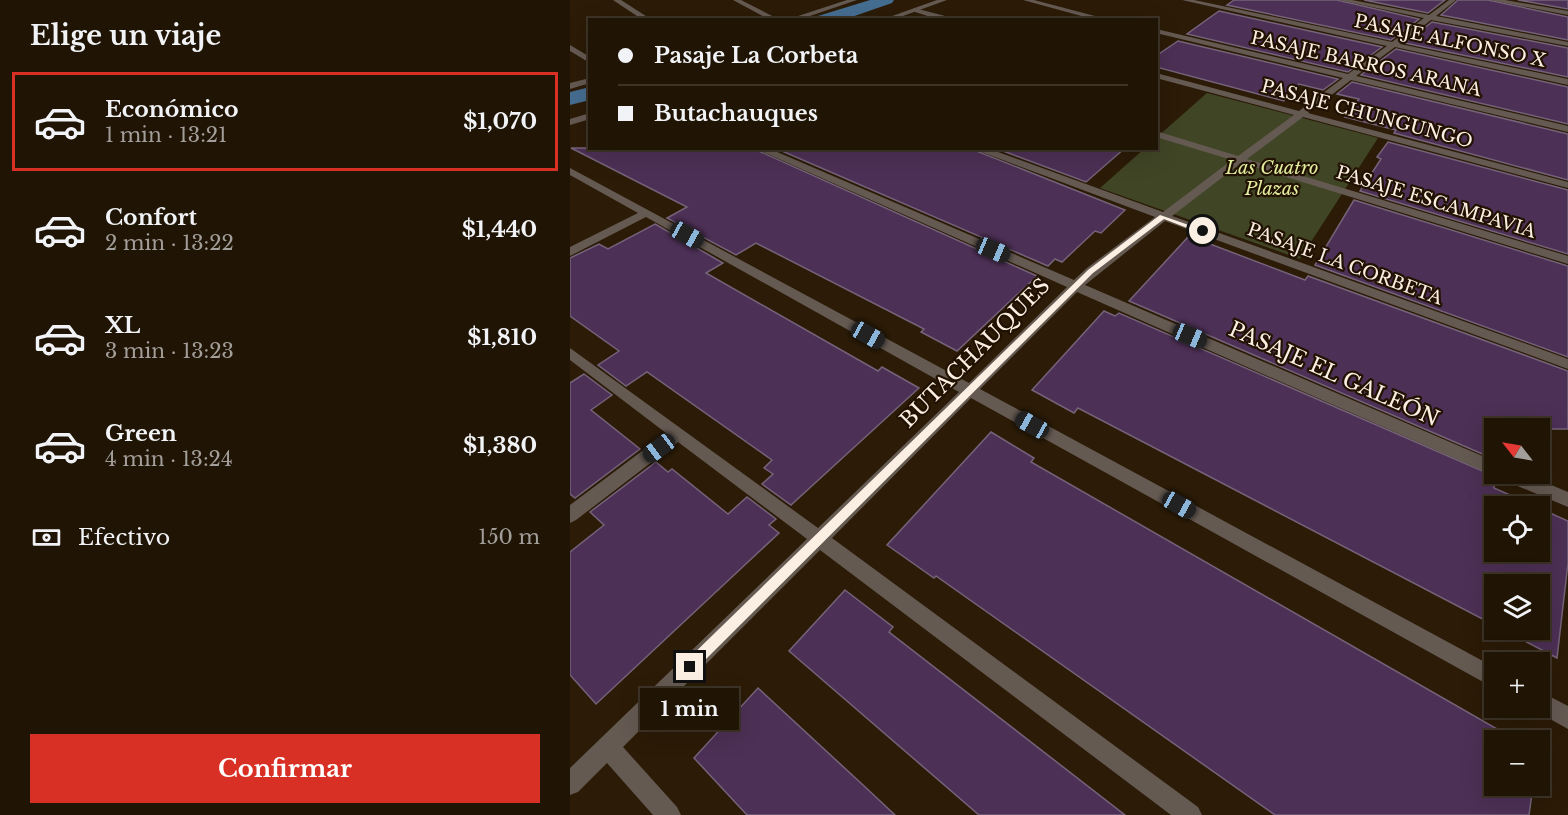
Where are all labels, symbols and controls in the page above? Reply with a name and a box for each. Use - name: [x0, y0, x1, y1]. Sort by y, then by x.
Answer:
- street label: PASAJE ALFONSO X: [1352, 10, 1548, 72]
- text: Elige un viaje: [30, 19, 221, 52]
- street label: PASAJE BARROS ARANA: [1248, 27, 1485, 102]
- text: Pasaje La Corbeta: [654, 42, 858, 69]
- street label: PASAJE CHUNGUNGO: [1259, 75, 1475, 153]
- icon: car: [33, 95, 87, 149]
- text: Económico: [105, 96, 238, 123]
- text: Butachauques: [654, 100, 818, 127]
- text: $1,070: [463, 108, 537, 135]
- text: 1 min · 13:21: [105, 123, 227, 147]
- park label: Las Cuatro Plazas: [1225, 157, 1318, 200]
- street label: PASAJE ESCAMPAVIA: [1334, 161, 1540, 243]
- icon: car: [33, 203, 87, 257]
- text: Confort: [105, 204, 197, 231]
- text: $1,440: [462, 216, 537, 243]
- route start: [1189, 217, 1216, 244]
- car: [667, 218, 707, 252]
- street label: PASAJE LA CORBETA: [1244, 218, 1447, 310]
- text: 2 min · 13:22: [105, 231, 234, 255]
- car: [973, 235, 1013, 265]
- street label: BUTACHAUQUES: [895, 273, 1055, 433]
- icon: car: [33, 311, 87, 365]
- text: XL: [105, 312, 140, 339]
- street label: PASAJE EL GALEÓN: [1225, 316, 1443, 432]
- car: [848, 318, 888, 352]
- car: [1170, 321, 1210, 351]
- text: $1,810: [467, 324, 537, 351]
- text: 3 min · 13:23: [105, 339, 234, 363]
- car: [1012, 408, 1052, 442]
- north arrow: [1484, 418, 1550, 484]
- map controls: [1484, 418, 1550, 796]
- icon: car: [33, 419, 87, 473]
- text: Green: [105, 420, 177, 447]
- car: [639, 430, 679, 466]
- text: $1,380: [463, 432, 537, 459]
- text: 4 min · 13:24: [105, 447, 233, 471]
- car: [1159, 488, 1199, 522]
- button: locate: [1484, 496, 1550, 562]
- icon: cash: [30, 521, 63, 554]
- text: Efectivo: [78, 524, 170, 551]
- text: 150 m: [478, 525, 540, 549]
- button: layers: [1484, 574, 1550, 640]
- button: +: [1484, 652, 1550, 718]
- route end: [676, 653, 703, 680]
- callout: 1 min: [640, 688, 740, 730]
- text: 1 min: [661, 697, 718, 721]
- button: −: [1484, 730, 1550, 796]
- button: Confirmar: [30, 734, 540, 803]

